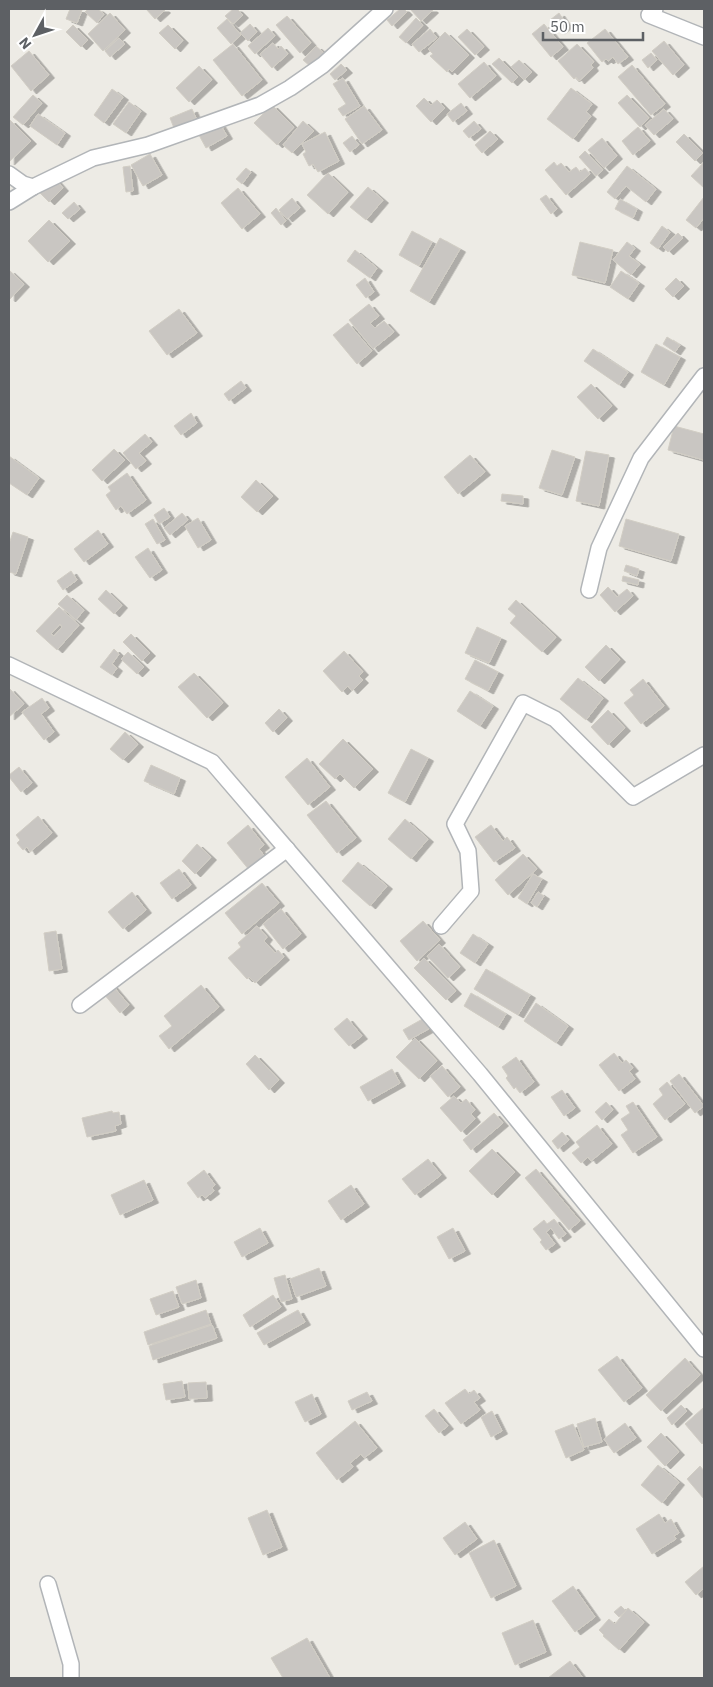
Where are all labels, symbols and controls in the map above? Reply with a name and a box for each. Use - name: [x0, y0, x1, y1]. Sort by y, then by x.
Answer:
- north arrow: [10, 10, 60, 60]
- scale bar: [543, 10, 643, 42]
- text: 50 m: [550, 17, 585, 36]
- text: N: [15, 34, 35, 53]

